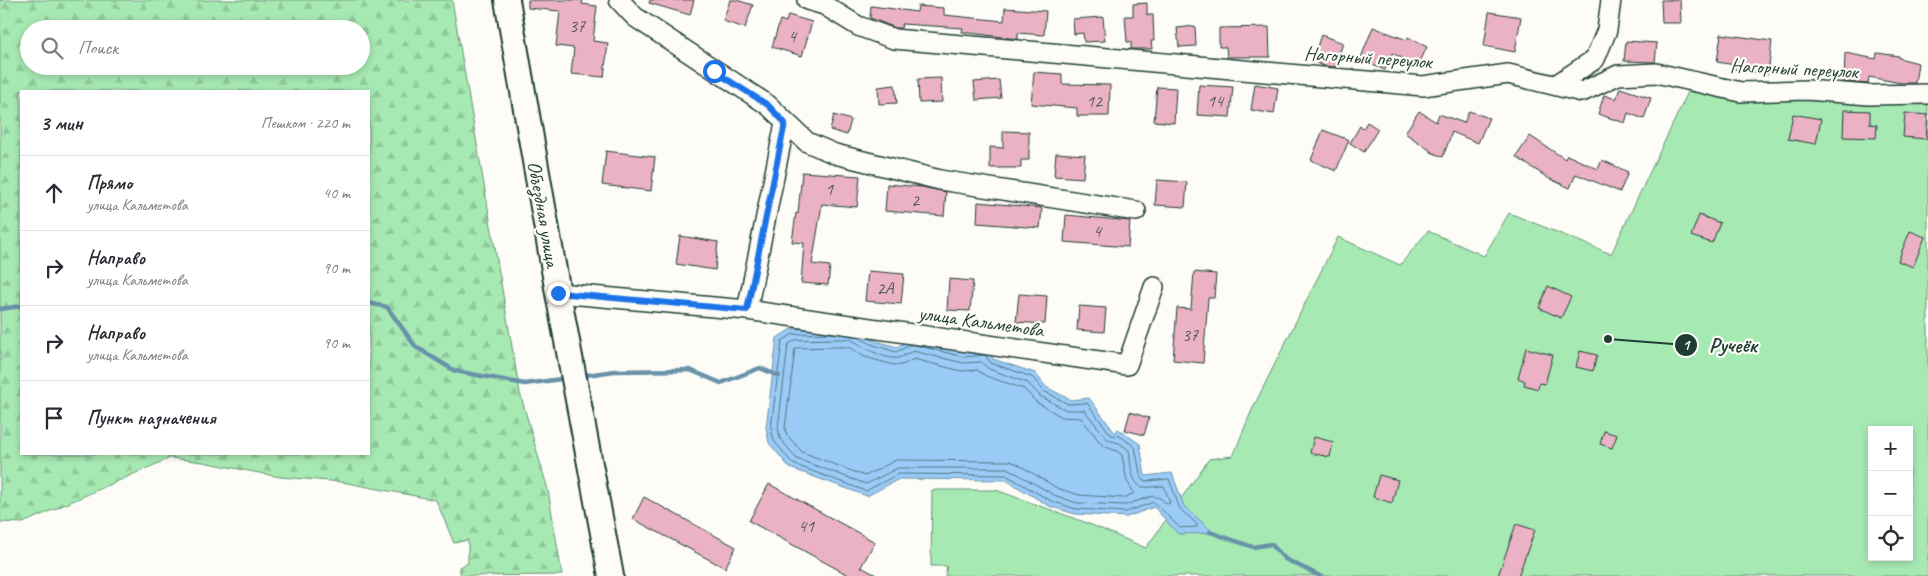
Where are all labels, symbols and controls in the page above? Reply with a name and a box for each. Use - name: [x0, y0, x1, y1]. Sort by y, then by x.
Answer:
- house number: 37: [569, 15, 586, 37]
- search box: [20, 20, 370, 75]
- house number: 4: [788, 25, 798, 47]
- icon: search: [38, 34, 66, 62]
- text: Поиск: [78, 36, 118, 60]
- street label: Нагорный переулок: [1303, 41, 1434, 75]
- street label: Нагорный переулок: [1730, 53, 1860, 84]
- route start: [703, 60, 726, 83]
- house number: 12: [1086, 90, 1104, 112]
- house number: 14: [1207, 90, 1225, 112]
- text: 3 мин: [40, 110, 83, 136]
- text: Пешком · 220 m: [261, 113, 350, 133]
- street label: Объездная улица: [521, 159, 565, 271]
- text: Прямо: [87, 171, 132, 195]
- house number: 1: [825, 178, 834, 200]
- icon: ahead: [40, 179, 68, 207]
- text: 40 m: [323, 183, 350, 203]
- house number: 2: [911, 189, 921, 211]
- text: улица Кальметова: [87, 195, 188, 215]
- house number: 4: [1093, 220, 1103, 242]
- text: Направо: [87, 246, 145, 270]
- icon: right: [40, 254, 68, 282]
- text: 90 m: [323, 258, 350, 278]
- text: улица Кальметова: [87, 270, 188, 290]
- house number: 2А: [876, 277, 895, 299]
- route end: [547, 282, 570, 305]
- street label: улица Кальметова: [916, 300, 1046, 343]
- text: Направо: [87, 321, 145, 345]
- house number: 37: [1182, 324, 1199, 346]
- callout: Ручеёк: [1674, 327, 1767, 363]
- icon: right: [40, 329, 68, 357]
- text: Ручеёк: [1709, 332, 1760, 358]
- text: 90 m: [323, 333, 350, 353]
- text: 1: [1683, 336, 1692, 355]
- text: улица Кальметова: [87, 345, 188, 365]
- icon: arrive: [40, 404, 68, 432]
- text: Пункт назначения: [87, 406, 216, 430]
- map controls: [1868, 426, 1913, 561]
- button: +: [1868, 426, 1913, 471]
- button: −: [1868, 471, 1913, 516]
- house number: 41: [798, 515, 815, 537]
- button: locate: [1868, 516, 1913, 561]

